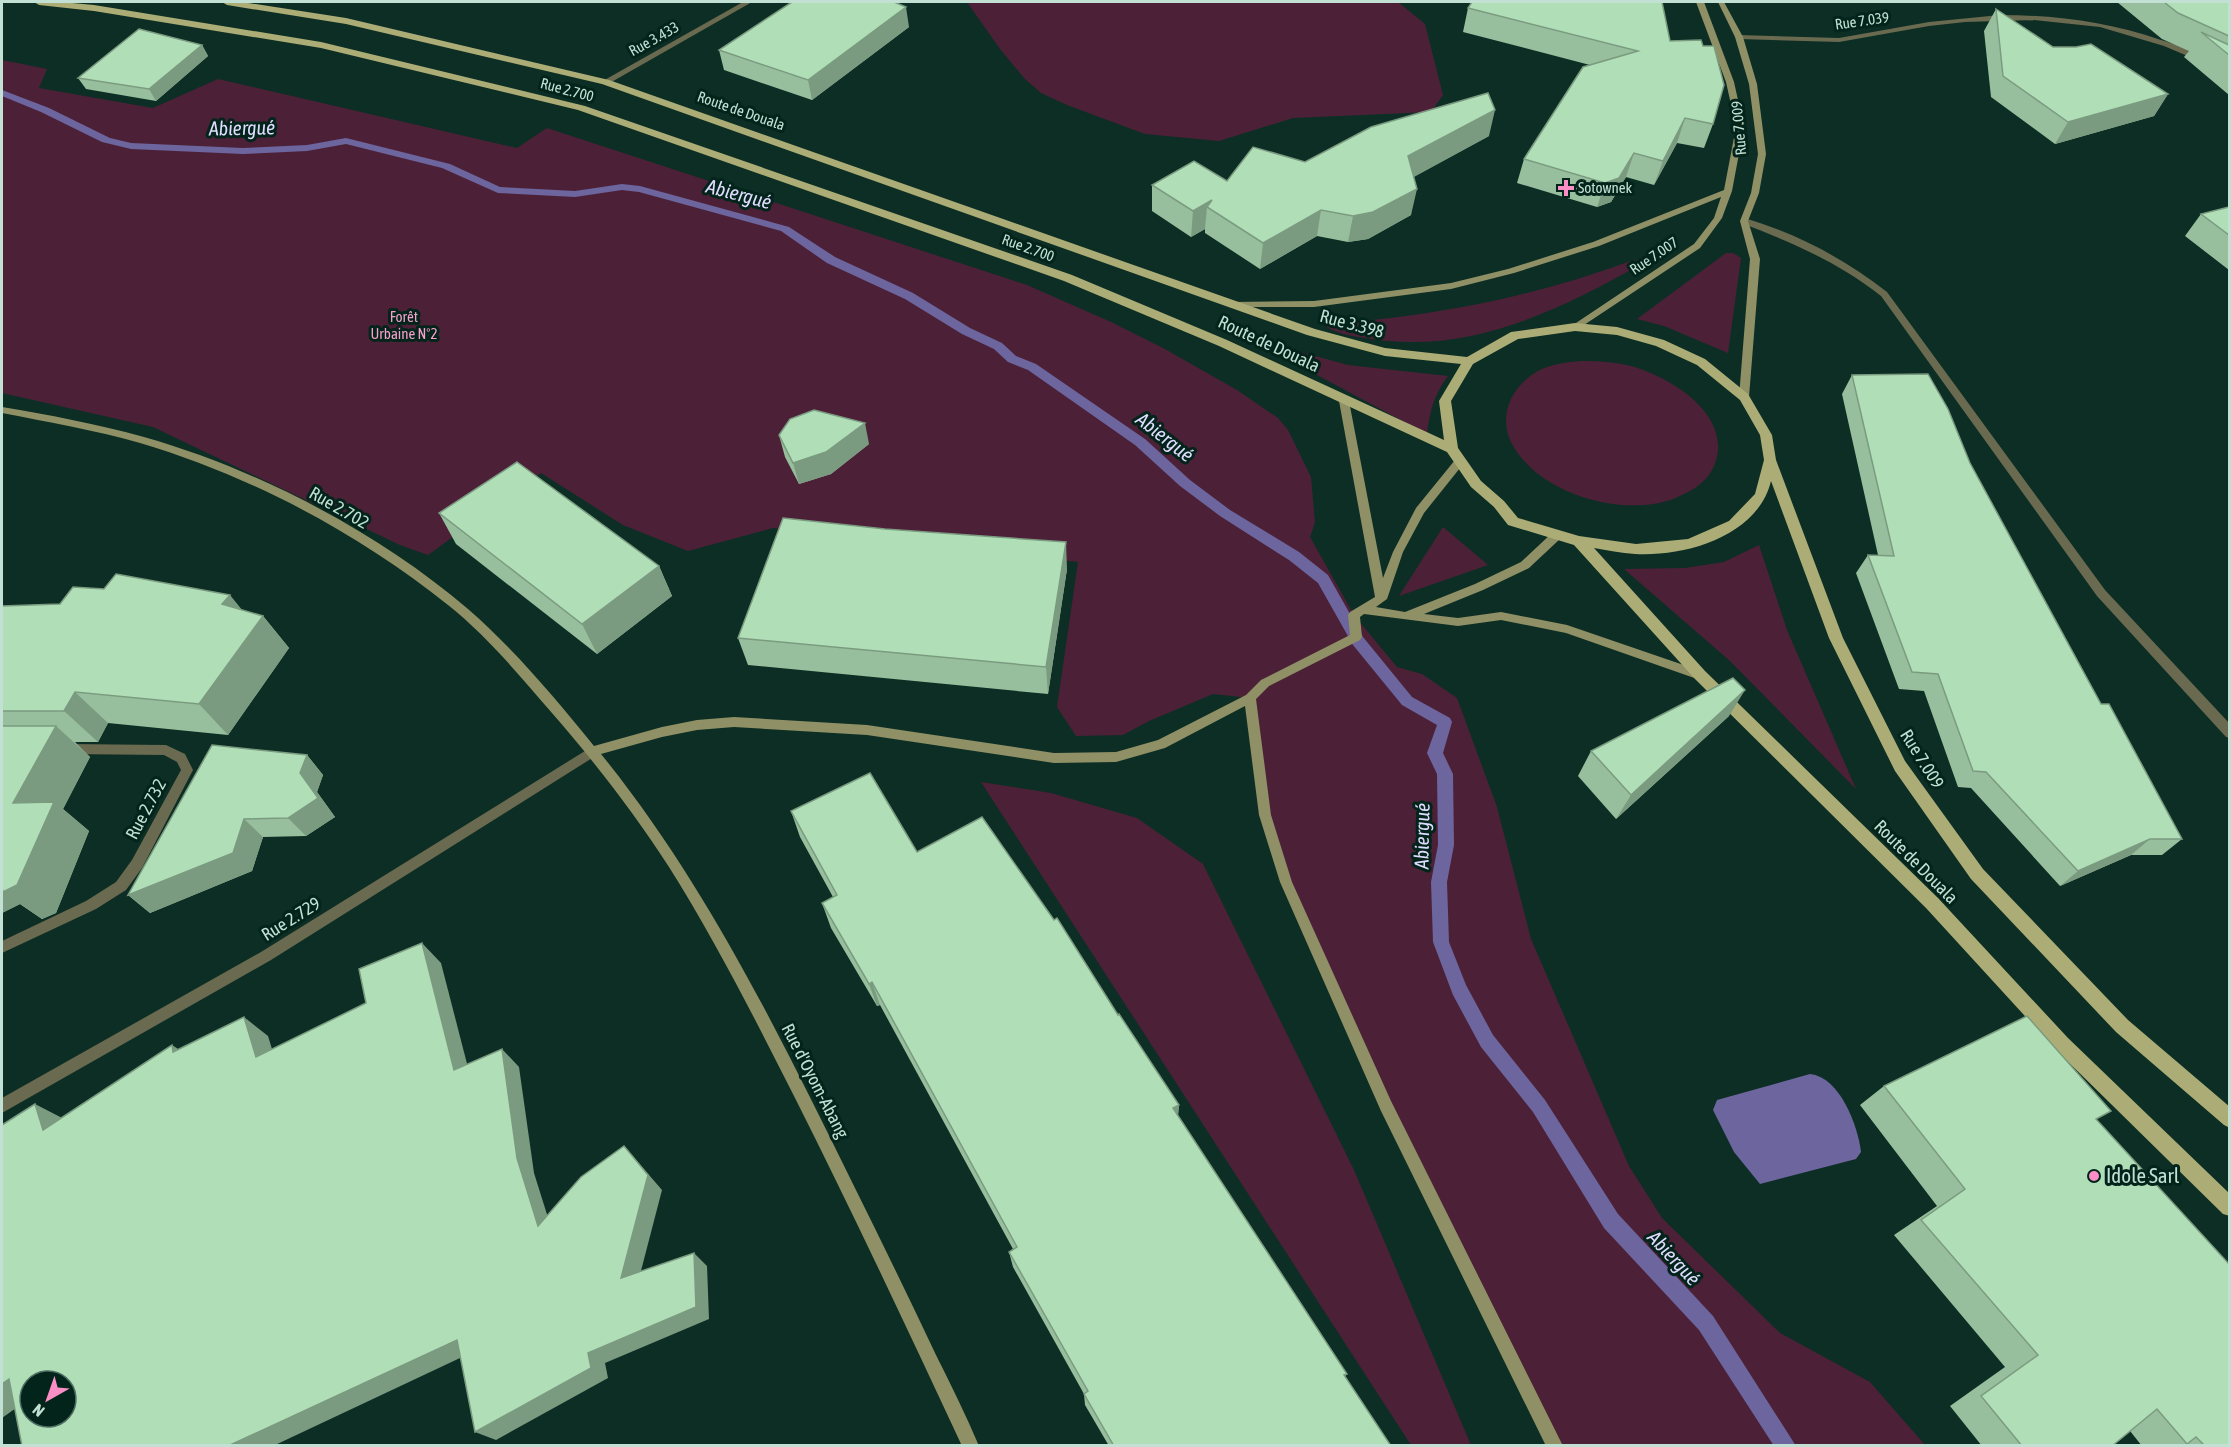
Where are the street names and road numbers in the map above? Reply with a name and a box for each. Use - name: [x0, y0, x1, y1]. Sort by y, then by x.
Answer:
- street label: Rue 7.039: [1834, 8, 1890, 33]
- street label: Rue 3.433: [626, 18, 682, 59]
- street label: Rue 2.700: [539, 74, 596, 105]
- street label: Route de Douala: [695, 88, 787, 133]
- street label: Rue 7.009: [1728, 100, 1749, 156]
- street label: Rue 2.700: [1000, 230, 1057, 265]
- street label: Rue 7.007: [1626, 233, 1681, 278]
- street label: Rue 3.398: [1318, 305, 1386, 342]
- street label: Route de Douala: [1215, 311, 1323, 376]
- street label: Rue 2.702: [306, 482, 373, 533]
- street label: Rue 7.009: [1896, 725, 1949, 792]
- street label: Rue 2.732: [121, 775, 170, 843]
- street label: Route de Douala: [1870, 815, 1963, 908]
- street label: Rue 2.729: [257, 892, 324, 945]
- street label: Rue d'Oyom-Abang: [778, 1020, 853, 1142]

